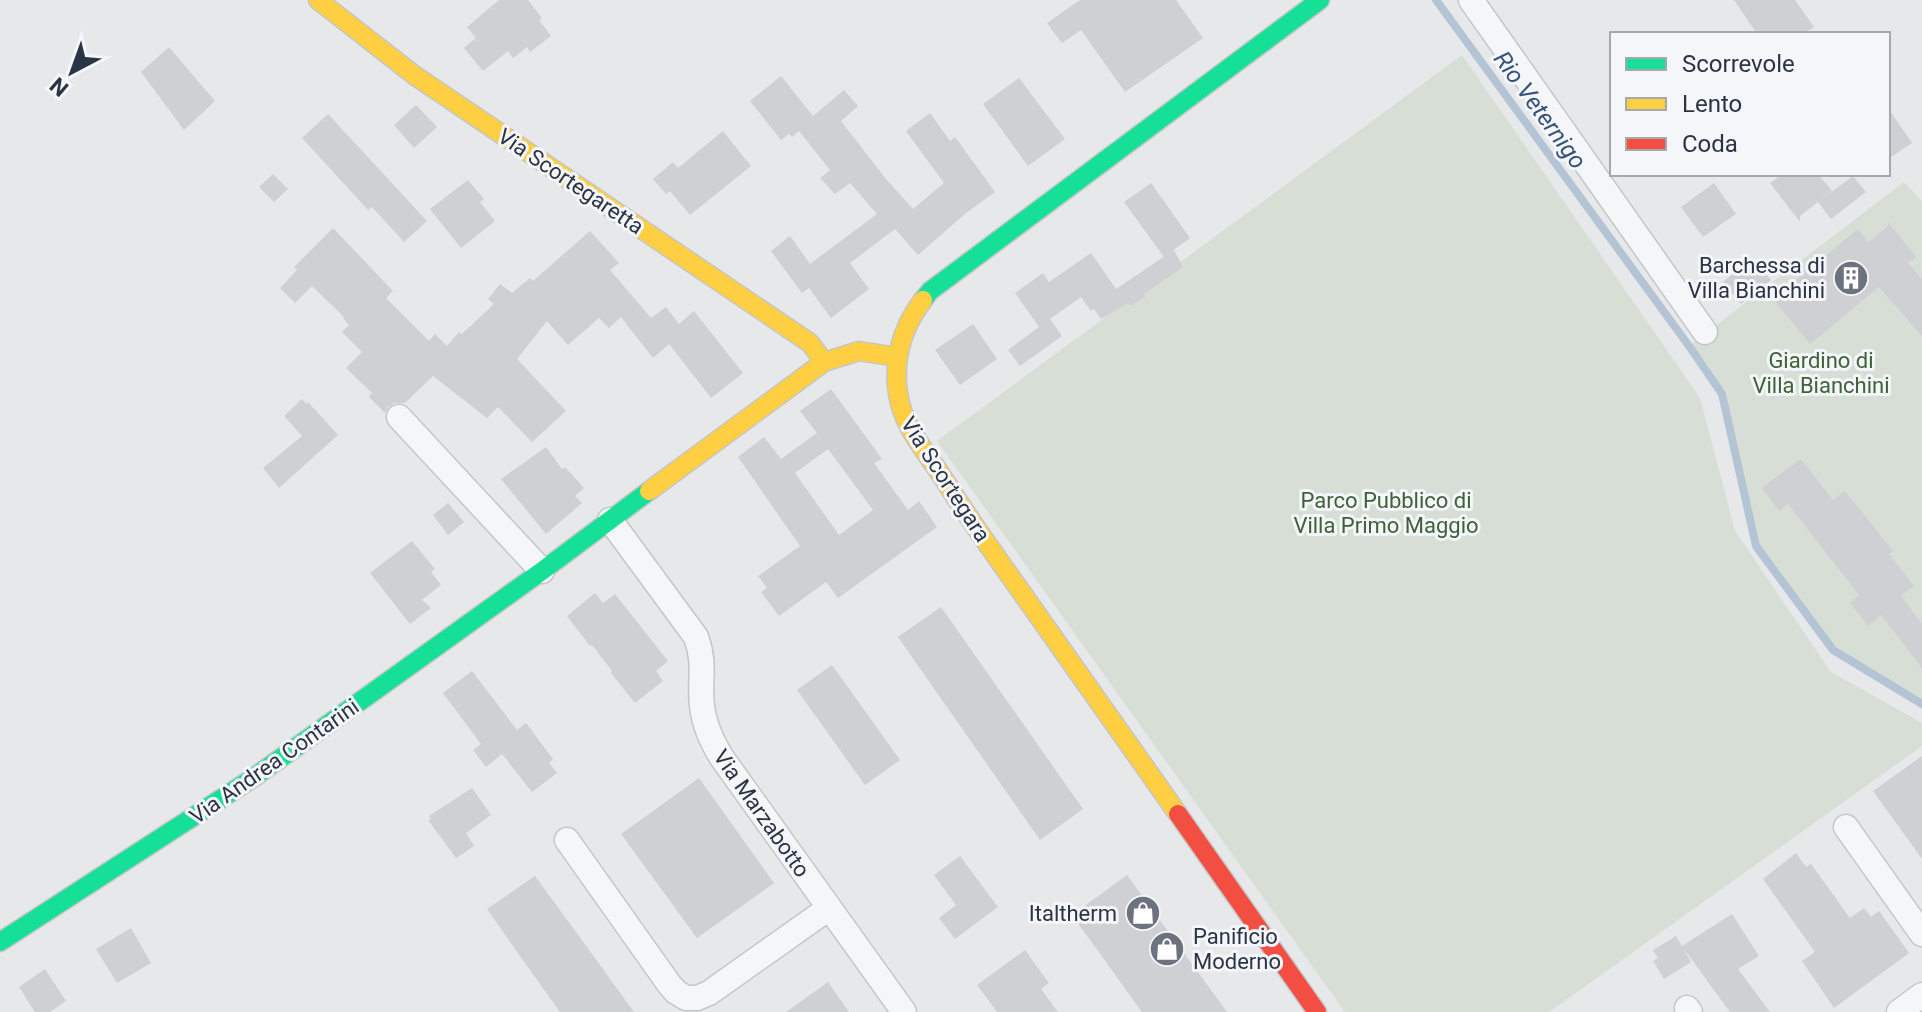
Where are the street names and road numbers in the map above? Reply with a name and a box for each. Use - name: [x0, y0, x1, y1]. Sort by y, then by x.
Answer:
- street label: Via Scortegaretta: [493, 123, 648, 239]
- street label: Via Scortegara: [896, 412, 995, 546]
- street label: Via Andrea Contarini: [185, 694, 364, 829]
- street label: Via Marzabotto: [708, 745, 815, 882]

